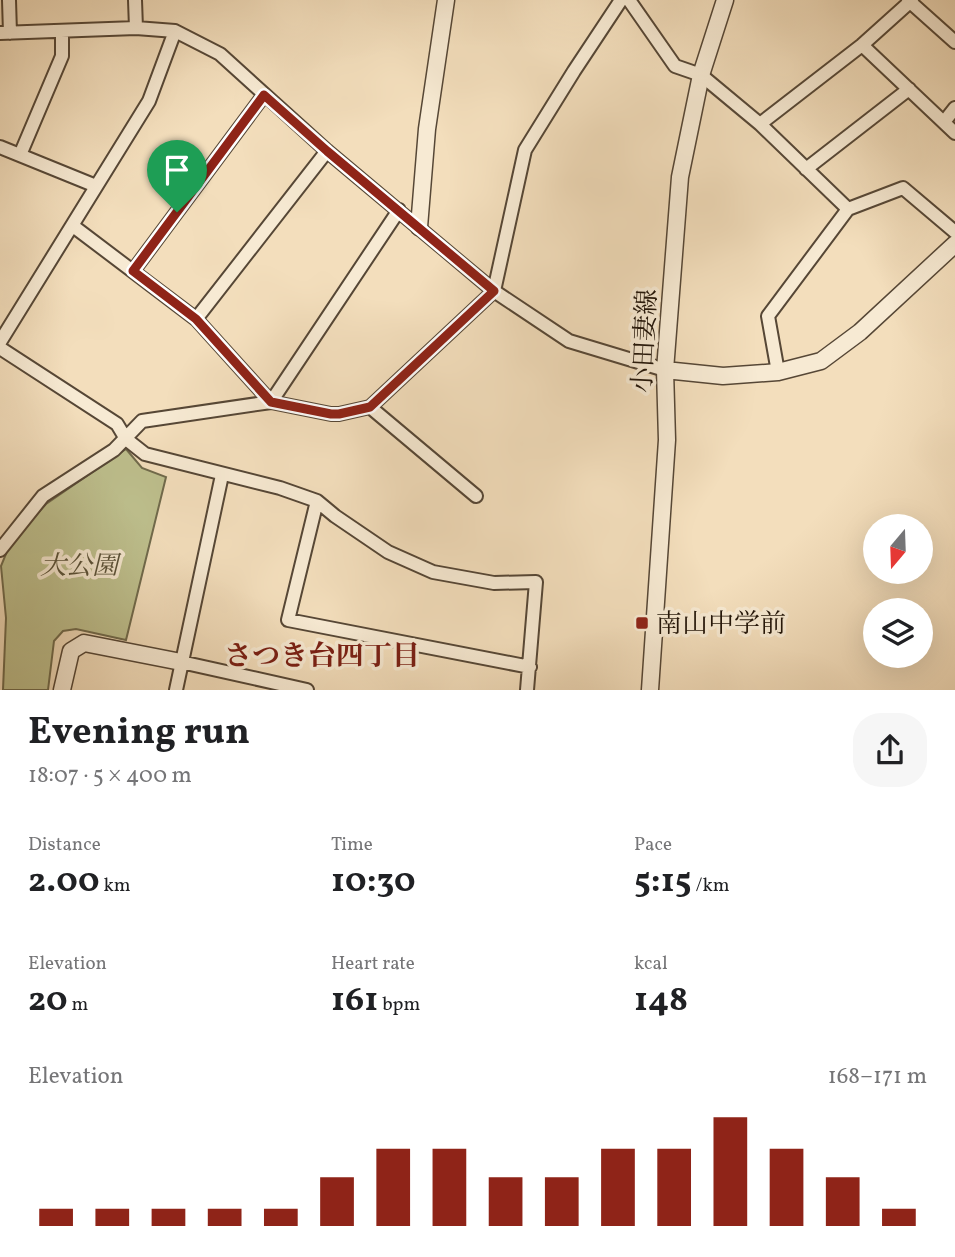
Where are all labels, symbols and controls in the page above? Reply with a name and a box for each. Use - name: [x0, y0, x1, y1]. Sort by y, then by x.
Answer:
- pin: [147, 140, 207, 212]
- icon: arrive: [158, 151, 196, 189]
- street label: 小田妻線: [625, 288, 667, 394]
- north arrow: [863, 514, 933, 584]
- map controls: [863, 514, 933, 668]
- park label: 大公園: [40, 549, 122, 585]
- button: layers: [863, 598, 933, 668]
- place label: 南山中学前: [656, 607, 786, 643]
- marker: 南山中学前: [634, 615, 650, 631]
- district label: さつき台四丁目: [224, 638, 420, 677]
- text: Evening run: [28, 707, 250, 760]
- button: share: [853, 713, 927, 787]
- text: 18:07 · 5 × 400 m: [28, 760, 192, 792]
- text: Distance: [28, 832, 101, 858]
- text: Time: [331, 832, 373, 858]
- text: Pace: [634, 832, 672, 858]
- text: 2.00: [28, 858, 100, 906]
- text: 10:30: [331, 858, 415, 906]
- text: 5:15: [634, 858, 692, 906]
- text: km: [100, 873, 131, 899]
- text: /km: [692, 873, 730, 899]
- text: Elevation: [28, 951, 107, 977]
- text: Heart rate: [331, 951, 415, 977]
- text: kcal: [634, 951, 668, 977]
- text: 20: [28, 977, 68, 1025]
- text: 161: [331, 977, 378, 1025]
- text: 148: [634, 977, 688, 1025]
- text: m: [68, 992, 88, 1018]
- text: bpm: [378, 992, 420, 1018]
- text: Elevation: [28, 1061, 124, 1093]
- text: 168–171 m: [828, 1061, 927, 1093]

